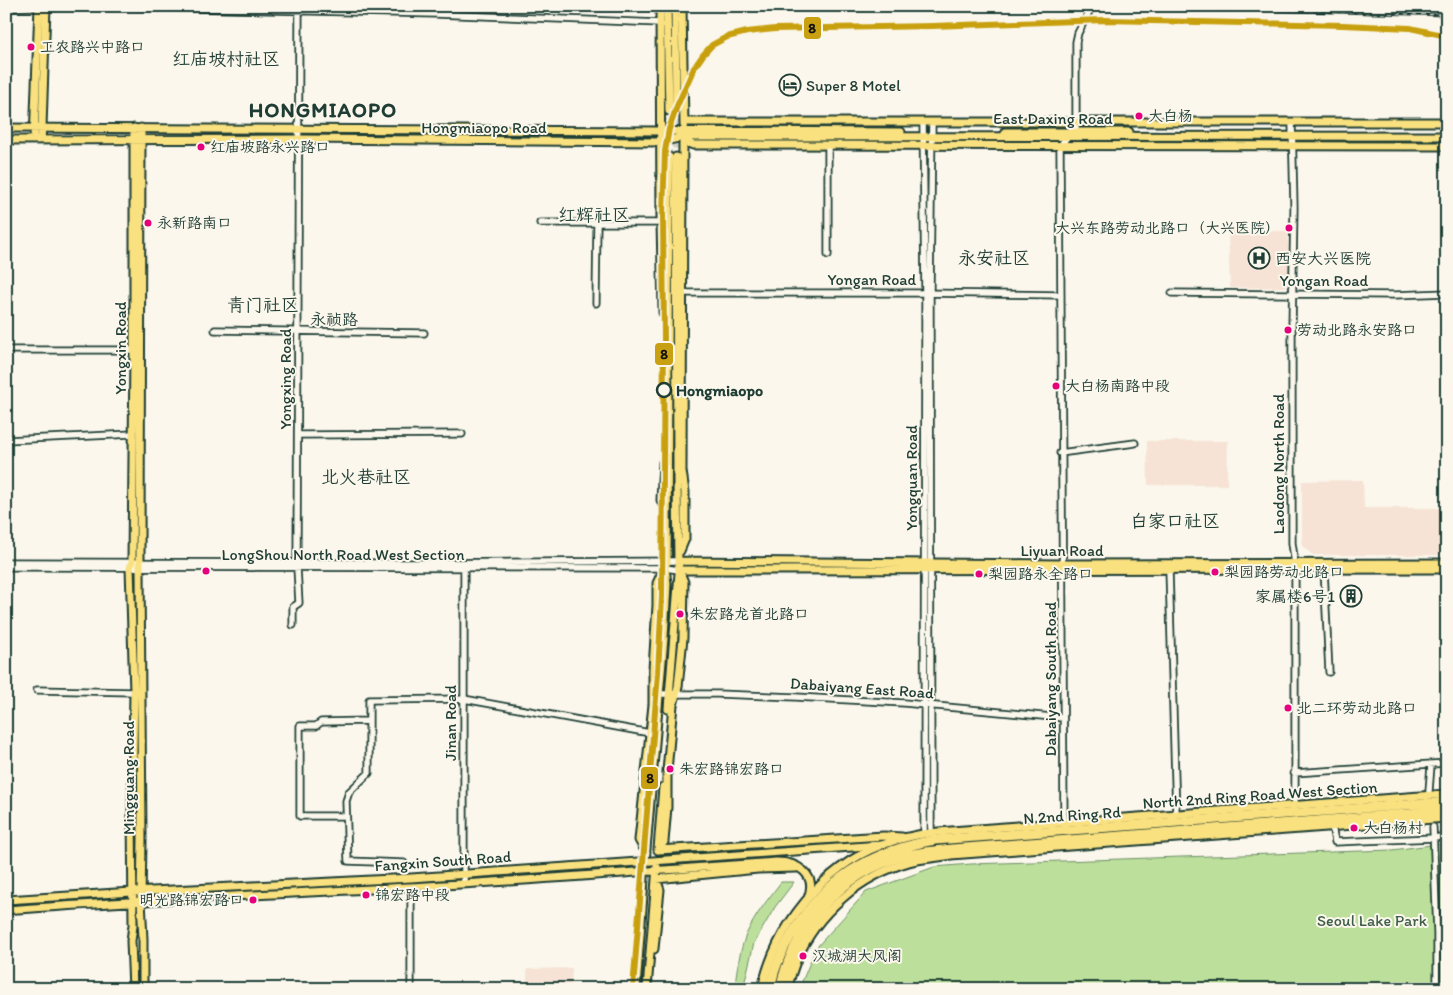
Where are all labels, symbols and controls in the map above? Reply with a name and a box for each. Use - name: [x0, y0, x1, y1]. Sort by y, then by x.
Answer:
- line badge: 8: [803, 16, 822, 40]
- text: 8: [808, 20, 816, 37]
- place label: 工农路兴中路口: [40, 38, 145, 56]
- marker: 工农路兴中路口: [26, 42, 36, 52]
- district label: 红庙坡村社区: [172, 48, 280, 70]
- hotel icon: Super 8 Motel: [778, 73, 802, 97]
- place label: Super 8 Motel: [806, 76, 901, 95]
- district label: HONGMIAOPO: [249, 97, 397, 122]
- place label: 大白杨: [1148, 107, 1193, 125]
- street label: East Daxing Road: [993, 109, 1113, 128]
- marker: 大白杨: [1134, 111, 1144, 121]
- street label: Hongmiaopo Road: [421, 118, 547, 137]
- place label: 红庙坡路永兴路口: [210, 138, 330, 156]
- marker: 红庙坡路永兴路口: [196, 142, 206, 152]
- district label: 红辉社区: [558, 204, 630, 226]
- place label: 永新路南口: [157, 214, 232, 232]
- marker: 永新路南口: [143, 218, 153, 228]
- place label: 大兴东路劳动北路口（大兴医院）: [1055, 219, 1280, 237]
- marker: 大兴东路劳动北路口（大兴医院）: [1284, 223, 1294, 233]
- hospital icon: 西安大兴医院: [1247, 246, 1271, 270]
- district label: 永安社区: [958, 247, 1030, 269]
- place label: 西安大兴医院: [1275, 249, 1371, 268]
- street label: Yongan Road: [828, 270, 917, 289]
- street label: Yongan Road: [1280, 271, 1369, 290]
- district label: 青门社区: [227, 294, 299, 316]
- street label: Yongxin Road: [111, 301, 130, 394]
- street label: 永祯路: [310, 310, 358, 329]
- place label: 劳动北路永安路口: [1297, 321, 1417, 339]
- marker: 劳动北路永安路口: [1283, 325, 1293, 335]
- street label: Yongxing Road: [276, 328, 295, 430]
- line badge: 8: [654, 342, 674, 366]
- text: 8: [660, 346, 668, 363]
- place label: 大白杨南路中段: [1065, 377, 1170, 395]
- place label: Hongmiaopo: [676, 381, 763, 401]
- marker: 大白杨南路中段: [1051, 381, 1061, 391]
- marker: Hongmiaopo: [656, 382, 672, 398]
- street label: Laodong North Road: [1269, 394, 1288, 534]
- street label: Yongquan Road: [902, 425, 921, 531]
- district label: 北火巷社区: [321, 466, 411, 488]
- district label: 白家口社区: [1130, 510, 1220, 532]
- street label: Liyuan Road: [1020, 541, 1104, 560]
- street label: LongShou North Road West Section: [222, 545, 465, 564]
- place label: 梨园路劳动北路口: [1224, 563, 1344, 581]
- place label: 梨园路永全路口: [988, 565, 1093, 583]
- unlabelled marker: [201, 566, 211, 576]
- marker: 梨园路劳动北路口: [1210, 567, 1220, 577]
- marker: 梨园路永全路口: [974, 569, 984, 579]
- building icon: 家属楼6号1: [1339, 584, 1363, 608]
- place label: 家属楼6号1: [1255, 587, 1336, 606]
- street label: Dabaiyang South Road: [1041, 601, 1060, 756]
- place label: 朱宏路龙首北路口: [689, 605, 809, 623]
- marker: 朱宏路龙首北路口: [675, 609, 685, 619]
- street label: Dabaiyang East Road: [789, 673, 935, 703]
- street label: Jinan Road: [441, 685, 460, 761]
- place label: 北二环劳动北路口: [1297, 699, 1417, 717]
- marker: 北二环劳动北路口: [1283, 703, 1293, 713]
- street label: Mingguang Road: [119, 721, 138, 835]
- place label: 朱宏路锦宏路口: [679, 760, 784, 778]
- marker: 朱宏路锦宏路口: [665, 764, 675, 774]
- line badge: 8: [640, 766, 659, 790]
- text: 8: [646, 770, 654, 787]
- street label: North 2nd Ring Road West Section: [1142, 777, 1378, 813]
- street label: N 2nd Ring Rd: [1023, 802, 1122, 828]
- place label: 大白杨村: [1363, 819, 1423, 837]
- marker: 大白杨村: [1349, 823, 1359, 833]
- street label: Fangxin South Road: [374, 847, 512, 875]
- place label: 锦宏路中段: [375, 886, 450, 904]
- marker: 锦宏路中段: [361, 890, 371, 900]
- place label: 明光路锦宏路口: [139, 891, 244, 909]
- marker: 明光路锦宏路口: [248, 895, 258, 905]
- park label: Seoul Lake Park: [1317, 911, 1428, 930]
- place label: 汉城湖大风阁: [812, 947, 902, 965]
- marker: 汉城湖大风阁: [798, 951, 808, 961]

